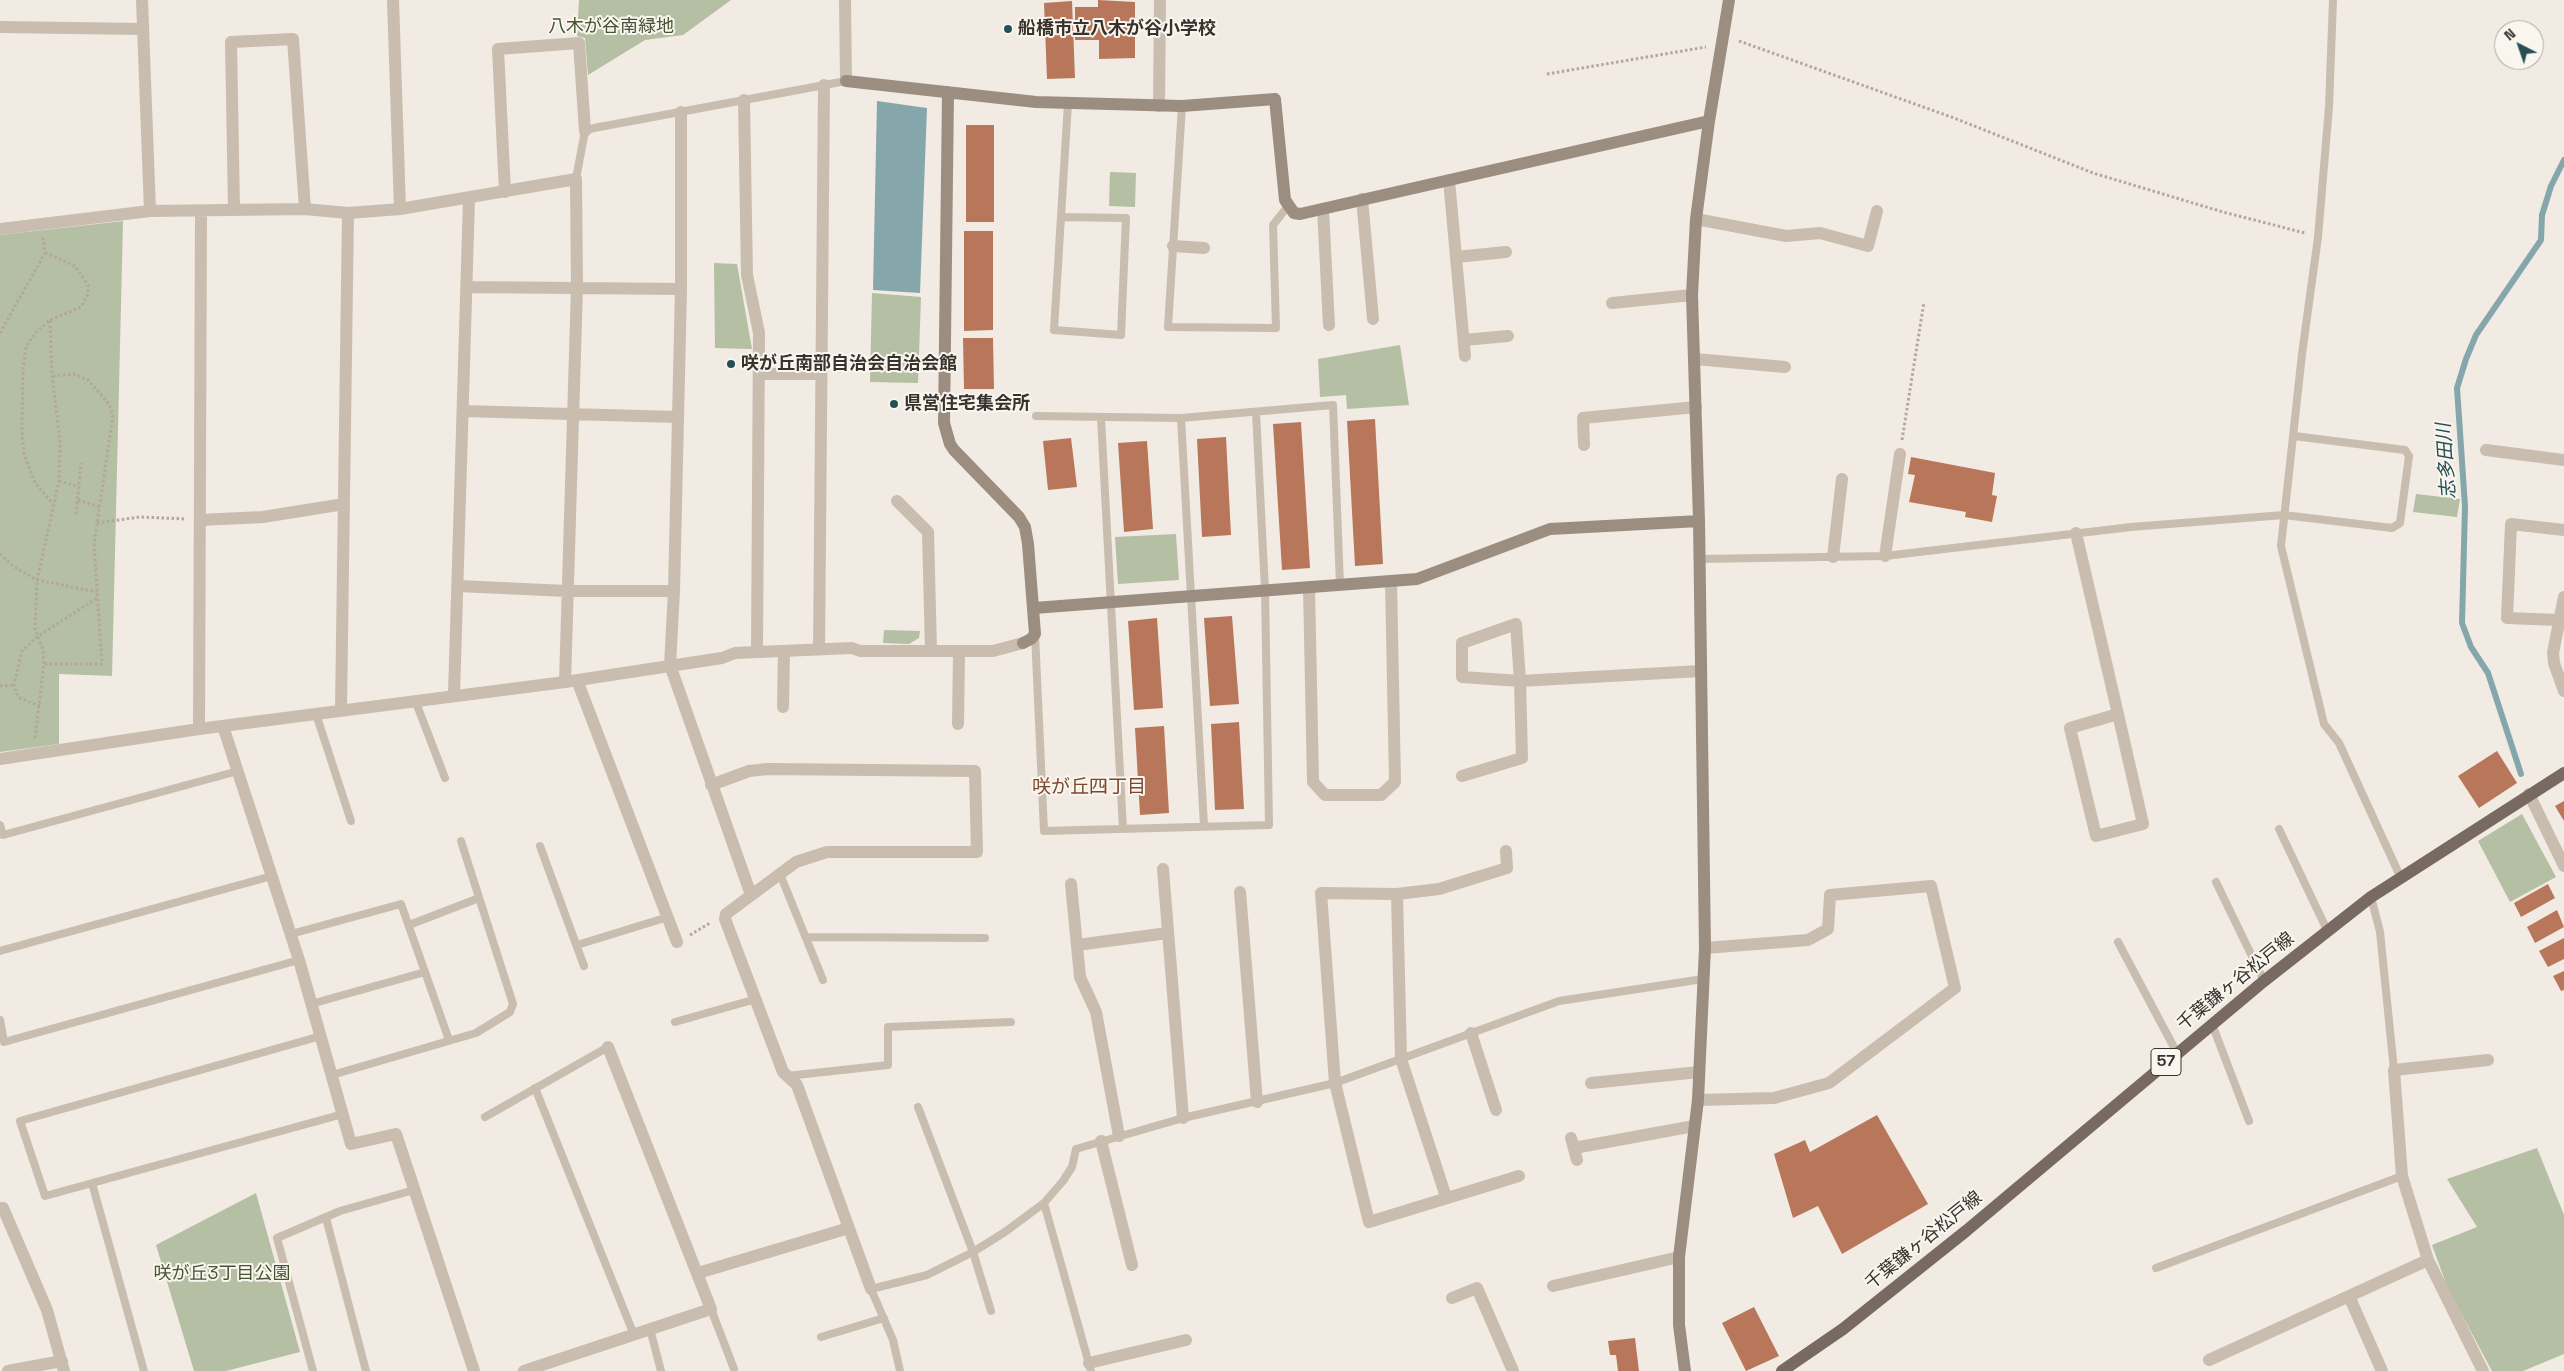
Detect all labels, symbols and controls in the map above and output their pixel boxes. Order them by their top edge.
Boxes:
park label: 八木が谷南緑地 [548,16,674,38]
place label: 船橋市立八木が谷小学校 [1018,18,1216,40]
north arrow [2494,20,2544,70]
marker: 船橋市立八木が谷小学校 [1002,23,1014,35]
text: N [2500,25,2519,44]
place label: 咲が丘南部自治会自治会館 [741,353,957,375]
marker: 咲が丘南部自治会自治会館 [725,358,737,370]
place label: 県営住宅集会所 [904,393,1030,415]
marker: 県営住宅集会所 [888,398,900,410]
water label: 志多田川 [2433,422,2461,500]
district label: 咲が丘四丁目 [1032,777,1146,799]
street label: 千葉鎌ヶ谷松戸線 [2173,928,2299,1036]
road number: 57 [2151,1048,2181,1076]
street label: 千葉鎌ヶ谷松戸線 [1861,1187,1987,1295]
park label: 咲が丘3丁目公園 [154,1263,290,1285]

